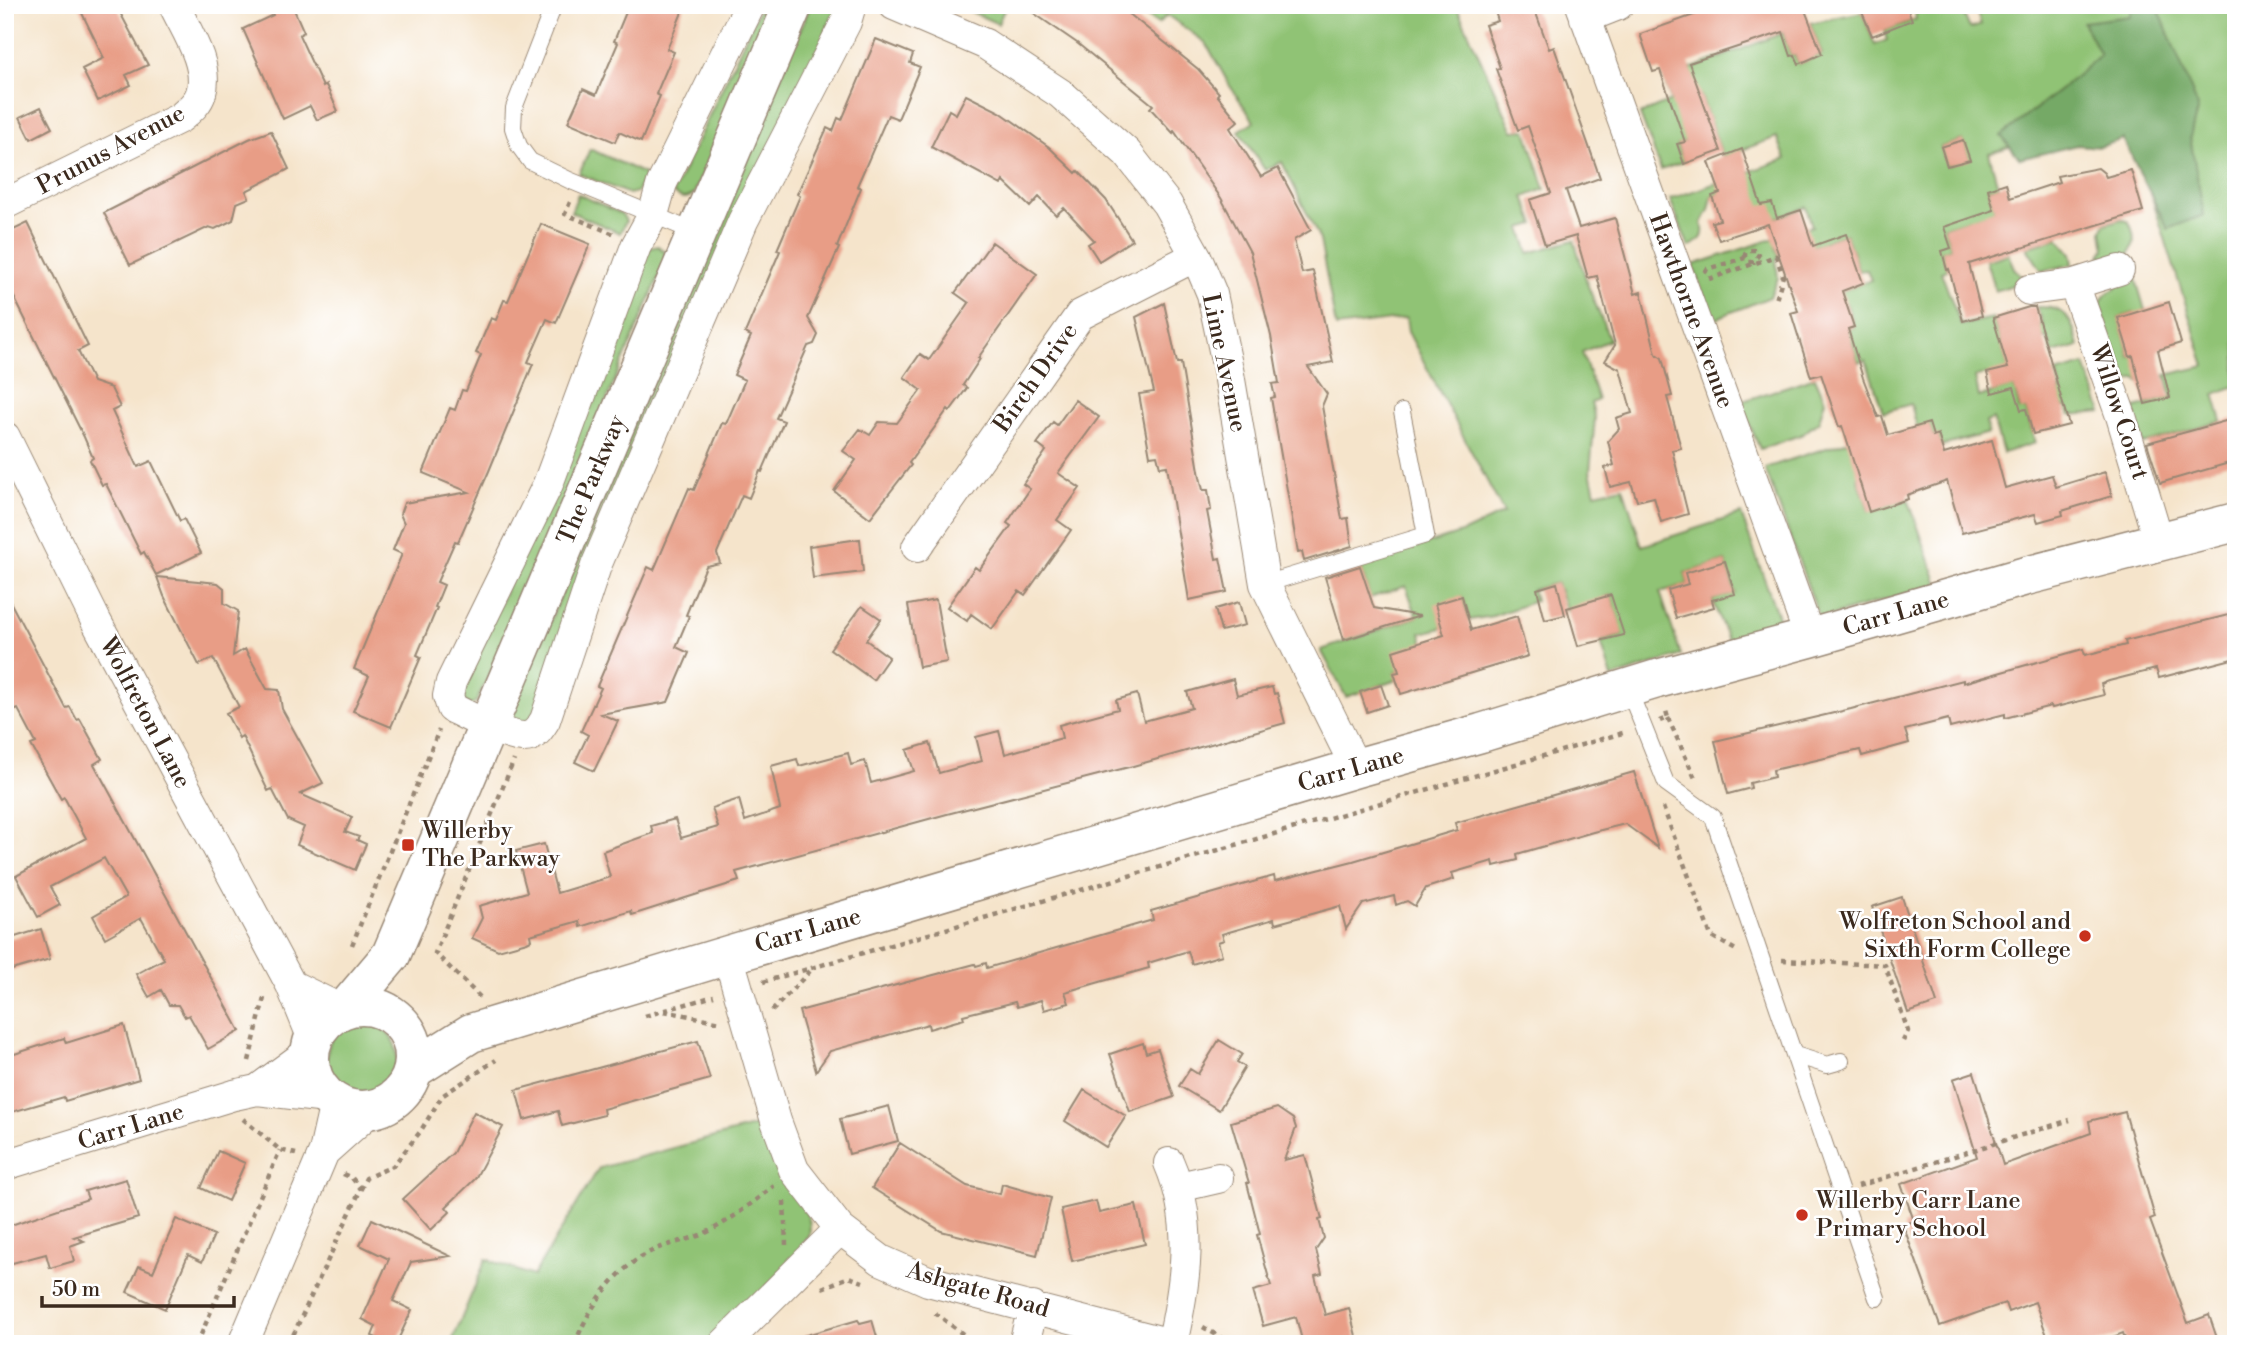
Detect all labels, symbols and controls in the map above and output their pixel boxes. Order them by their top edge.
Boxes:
street label: Prunus Avenue [32,98,190,202]
street label: Hawthorne Avenue [1642,209,1740,413]
street label: Lime Avenue [1195,291,1253,435]
street label: Birch Drive [987,317,1085,440]
street label: Willow Court [2083,339,2155,484]
street label: The Parkway [551,410,633,549]
street label: Carr Lane [1839,585,1953,643]
street label: Wolfreton Lane [92,631,197,794]
street label: Carr Lane [1294,741,1408,799]
place label: Willerby The Parkway [421,816,560,874]
marker: Willerby The Parkway [400,837,416,853]
street label: Carr Lane [751,902,865,960]
place label: Wolfreton School and Sixth Form College [1838,907,2071,965]
marker: Wolfreton School and Sixth Form College [2077,928,2093,944]
street label: Carr Lane [74,1097,188,1157]
place label: Willerby Carr Lane Primary School [1815,1186,2021,1244]
marker: Willerby Carr Lane Primary School [1794,1207,1810,1223]
street label: Ashgate Road [902,1255,1053,1325]
scale bar [42,1265,234,1309]
text: 50 m [52,1277,100,1303]

